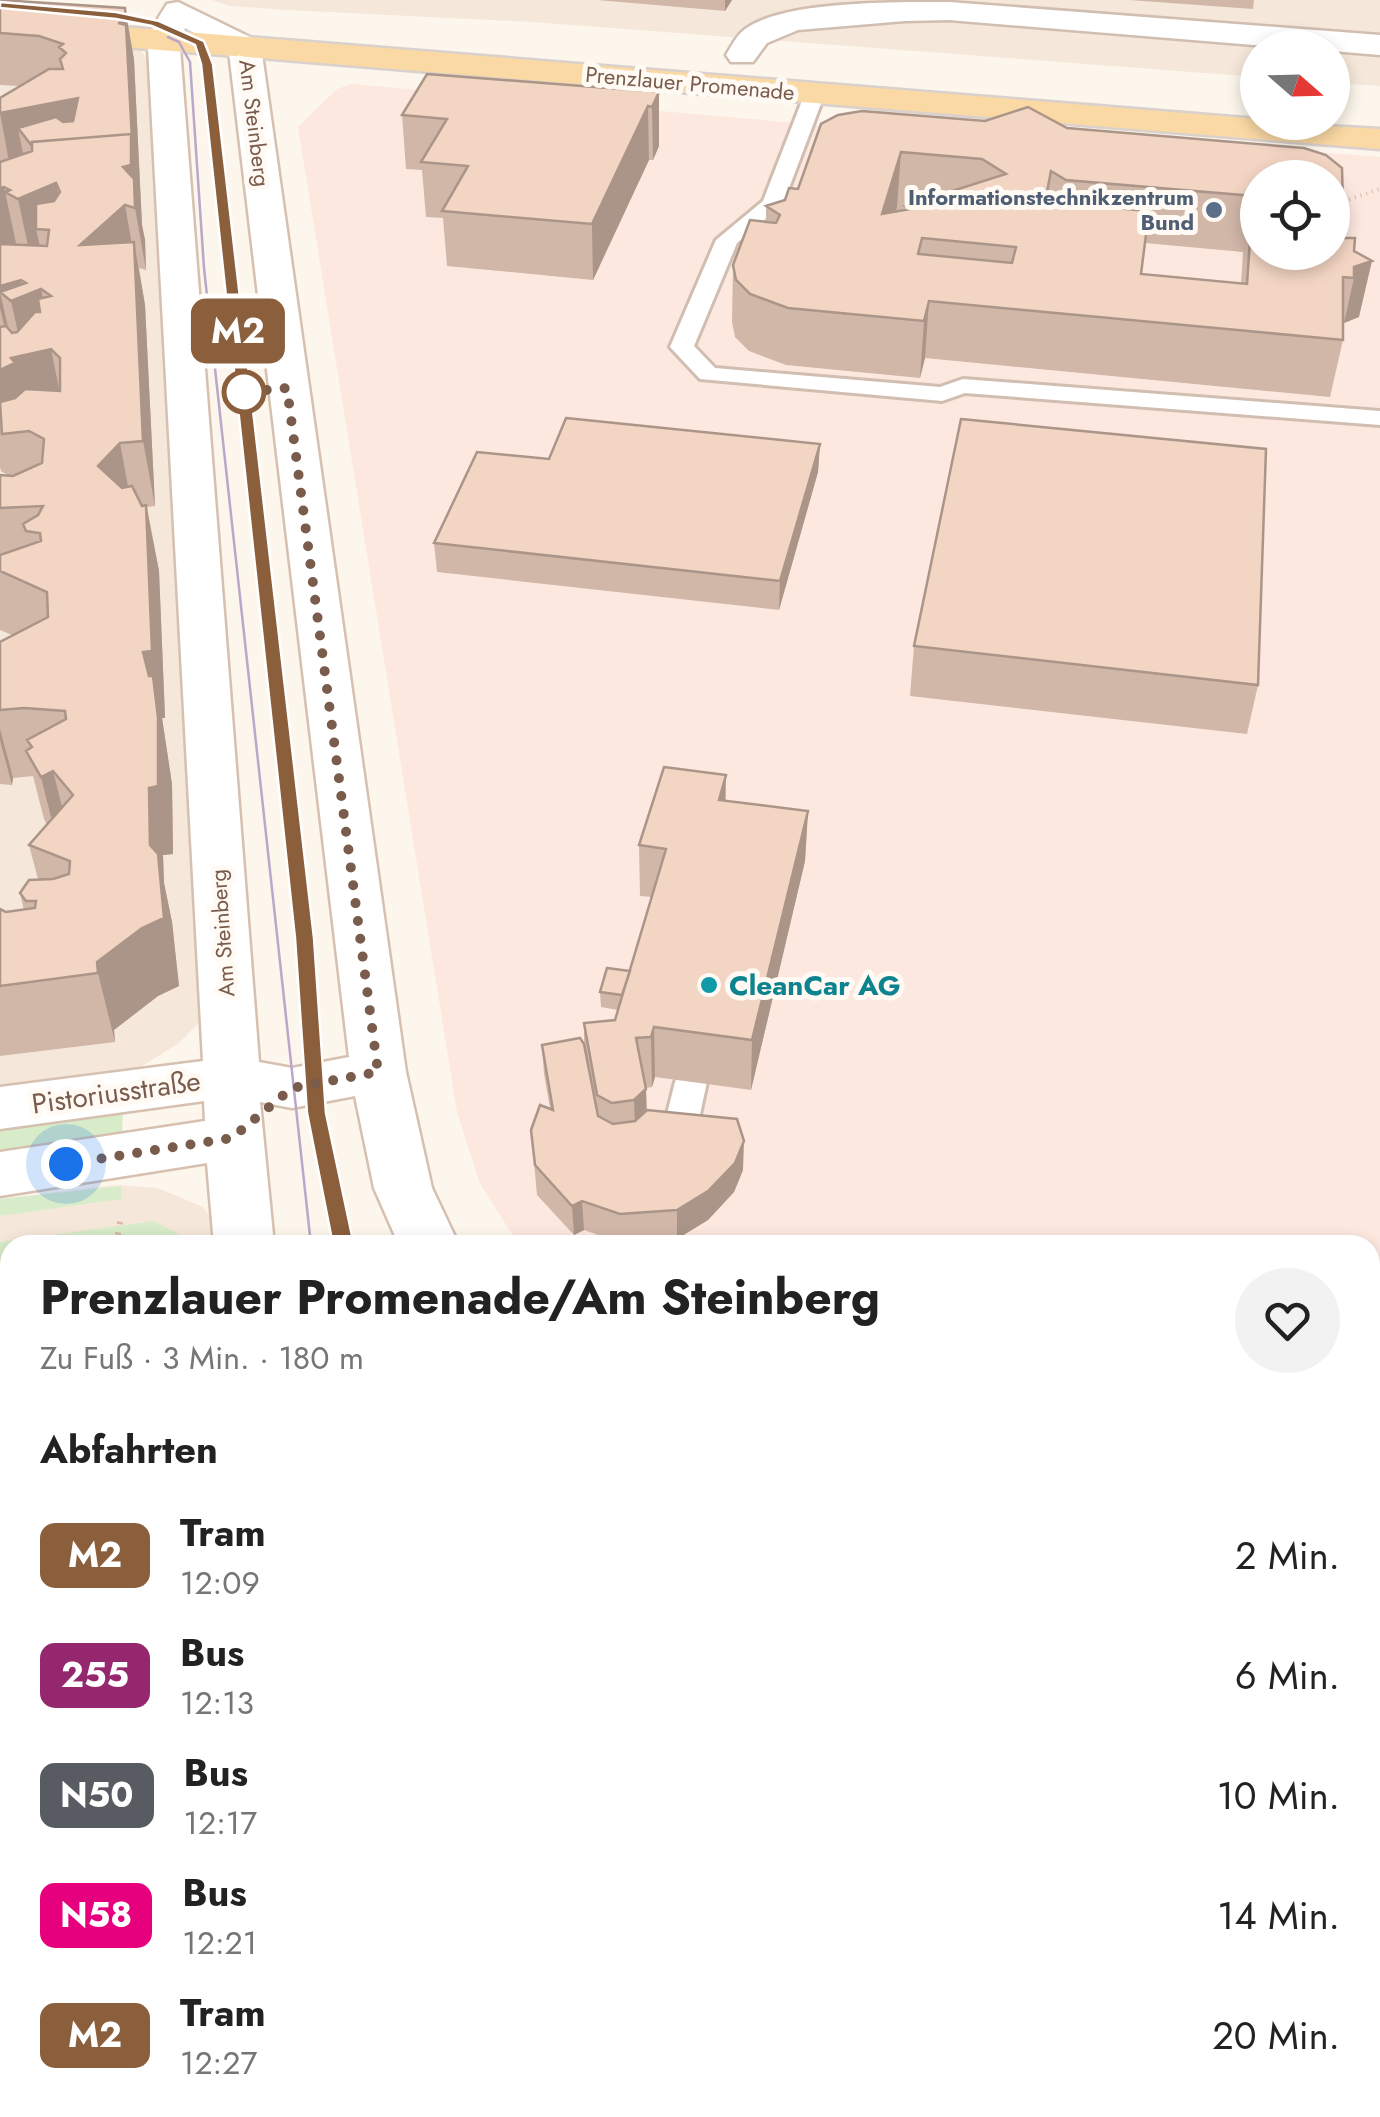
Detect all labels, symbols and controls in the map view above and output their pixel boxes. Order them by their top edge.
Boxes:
north arrow [1240,30,1350,140]
map controls [1240,30,1350,270]
street label: Am Steinberg [231,58,279,188]
street label: Prenzlauer Promenade [584,58,796,108]
button: locate [1240,160,1350,270]
place label: Informationstechnikzentrum Bund [908,181,1194,238]
marker: Informationstechnikzentrum Bund [1203,199,1225,221]
line badge: M2 [193,298,283,364]
text: M2 [211,306,265,356]
unlabelled marker [223,371,265,413]
street label: Am Steinberg [202,868,242,998]
place label: CleanCar AG [729,965,901,1006]
marker: CleanCar AG [698,974,720,996]
street label: Pistoriusstraße [29,1060,203,1125]
your location [41,1139,91,1189]
text: Prenzlauer Promenade/Am Steinberg [40,1263,880,1332]
button: heart [1235,1268,1340,1373]
text: Zu Fuß · 3 Min. · 180 m [40,1335,364,1381]
text: Abfahrten [40,1422,218,1477]
text: Tram [180,1505,266,1560]
text: 2 Min. [1235,1528,1340,1583]
text: M2 [68,1530,122,1580]
text: 12:09 [180,1560,260,1606]
text: Bus [180,1625,244,1680]
text: 6 Min. [1235,1648,1340,1703]
text: 255 [61,1650,129,1700]
text: 12:13 [180,1680,254,1726]
text: Bus [184,1745,248,1800]
text: 10 Min. [1217,1768,1340,1823]
text: N50 [60,1770,134,1820]
text: 12:17 [184,1800,257,1846]
text: Bus [182,1865,247,1920]
text: 14 Min. [1217,1888,1340,1943]
text: N58 [60,1890,132,1940]
text: 12:21 [182,1920,257,1966]
text: Tram [180,1985,266,2040]
text: 20 Min. [1212,2008,1340,2063]
text: M2 [68,2010,122,2060]
text: 12:27 [180,2040,257,2086]

